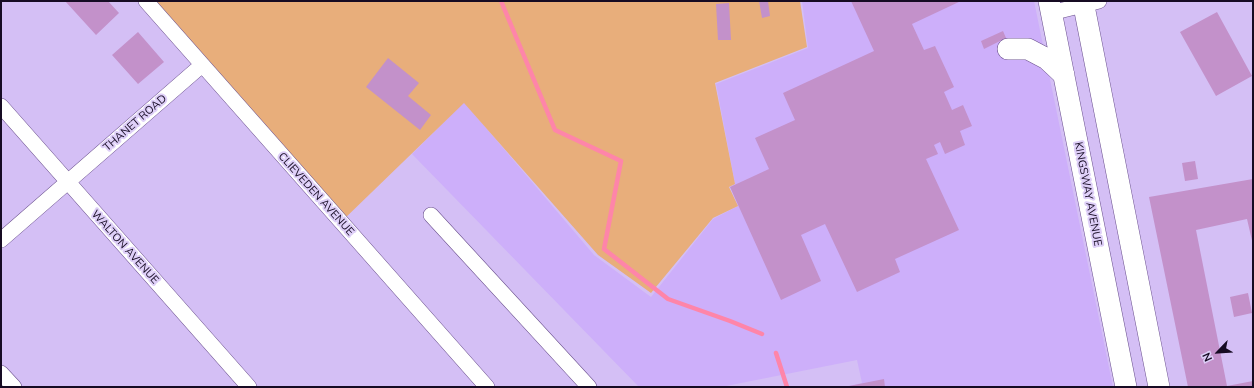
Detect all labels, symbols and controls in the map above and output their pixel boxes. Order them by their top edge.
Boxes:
street label: THANET ROAD [101,92,169,154]
street label: KINGSWAY AVENUE [1071,141,1105,247]
street label: CLIEVEDEN AVENUE [275,150,357,238]
street label: WALTON AVENUE [89,208,161,286]
north arrow [1198,332,1238,372]
text: N [1199,350,1215,364]

